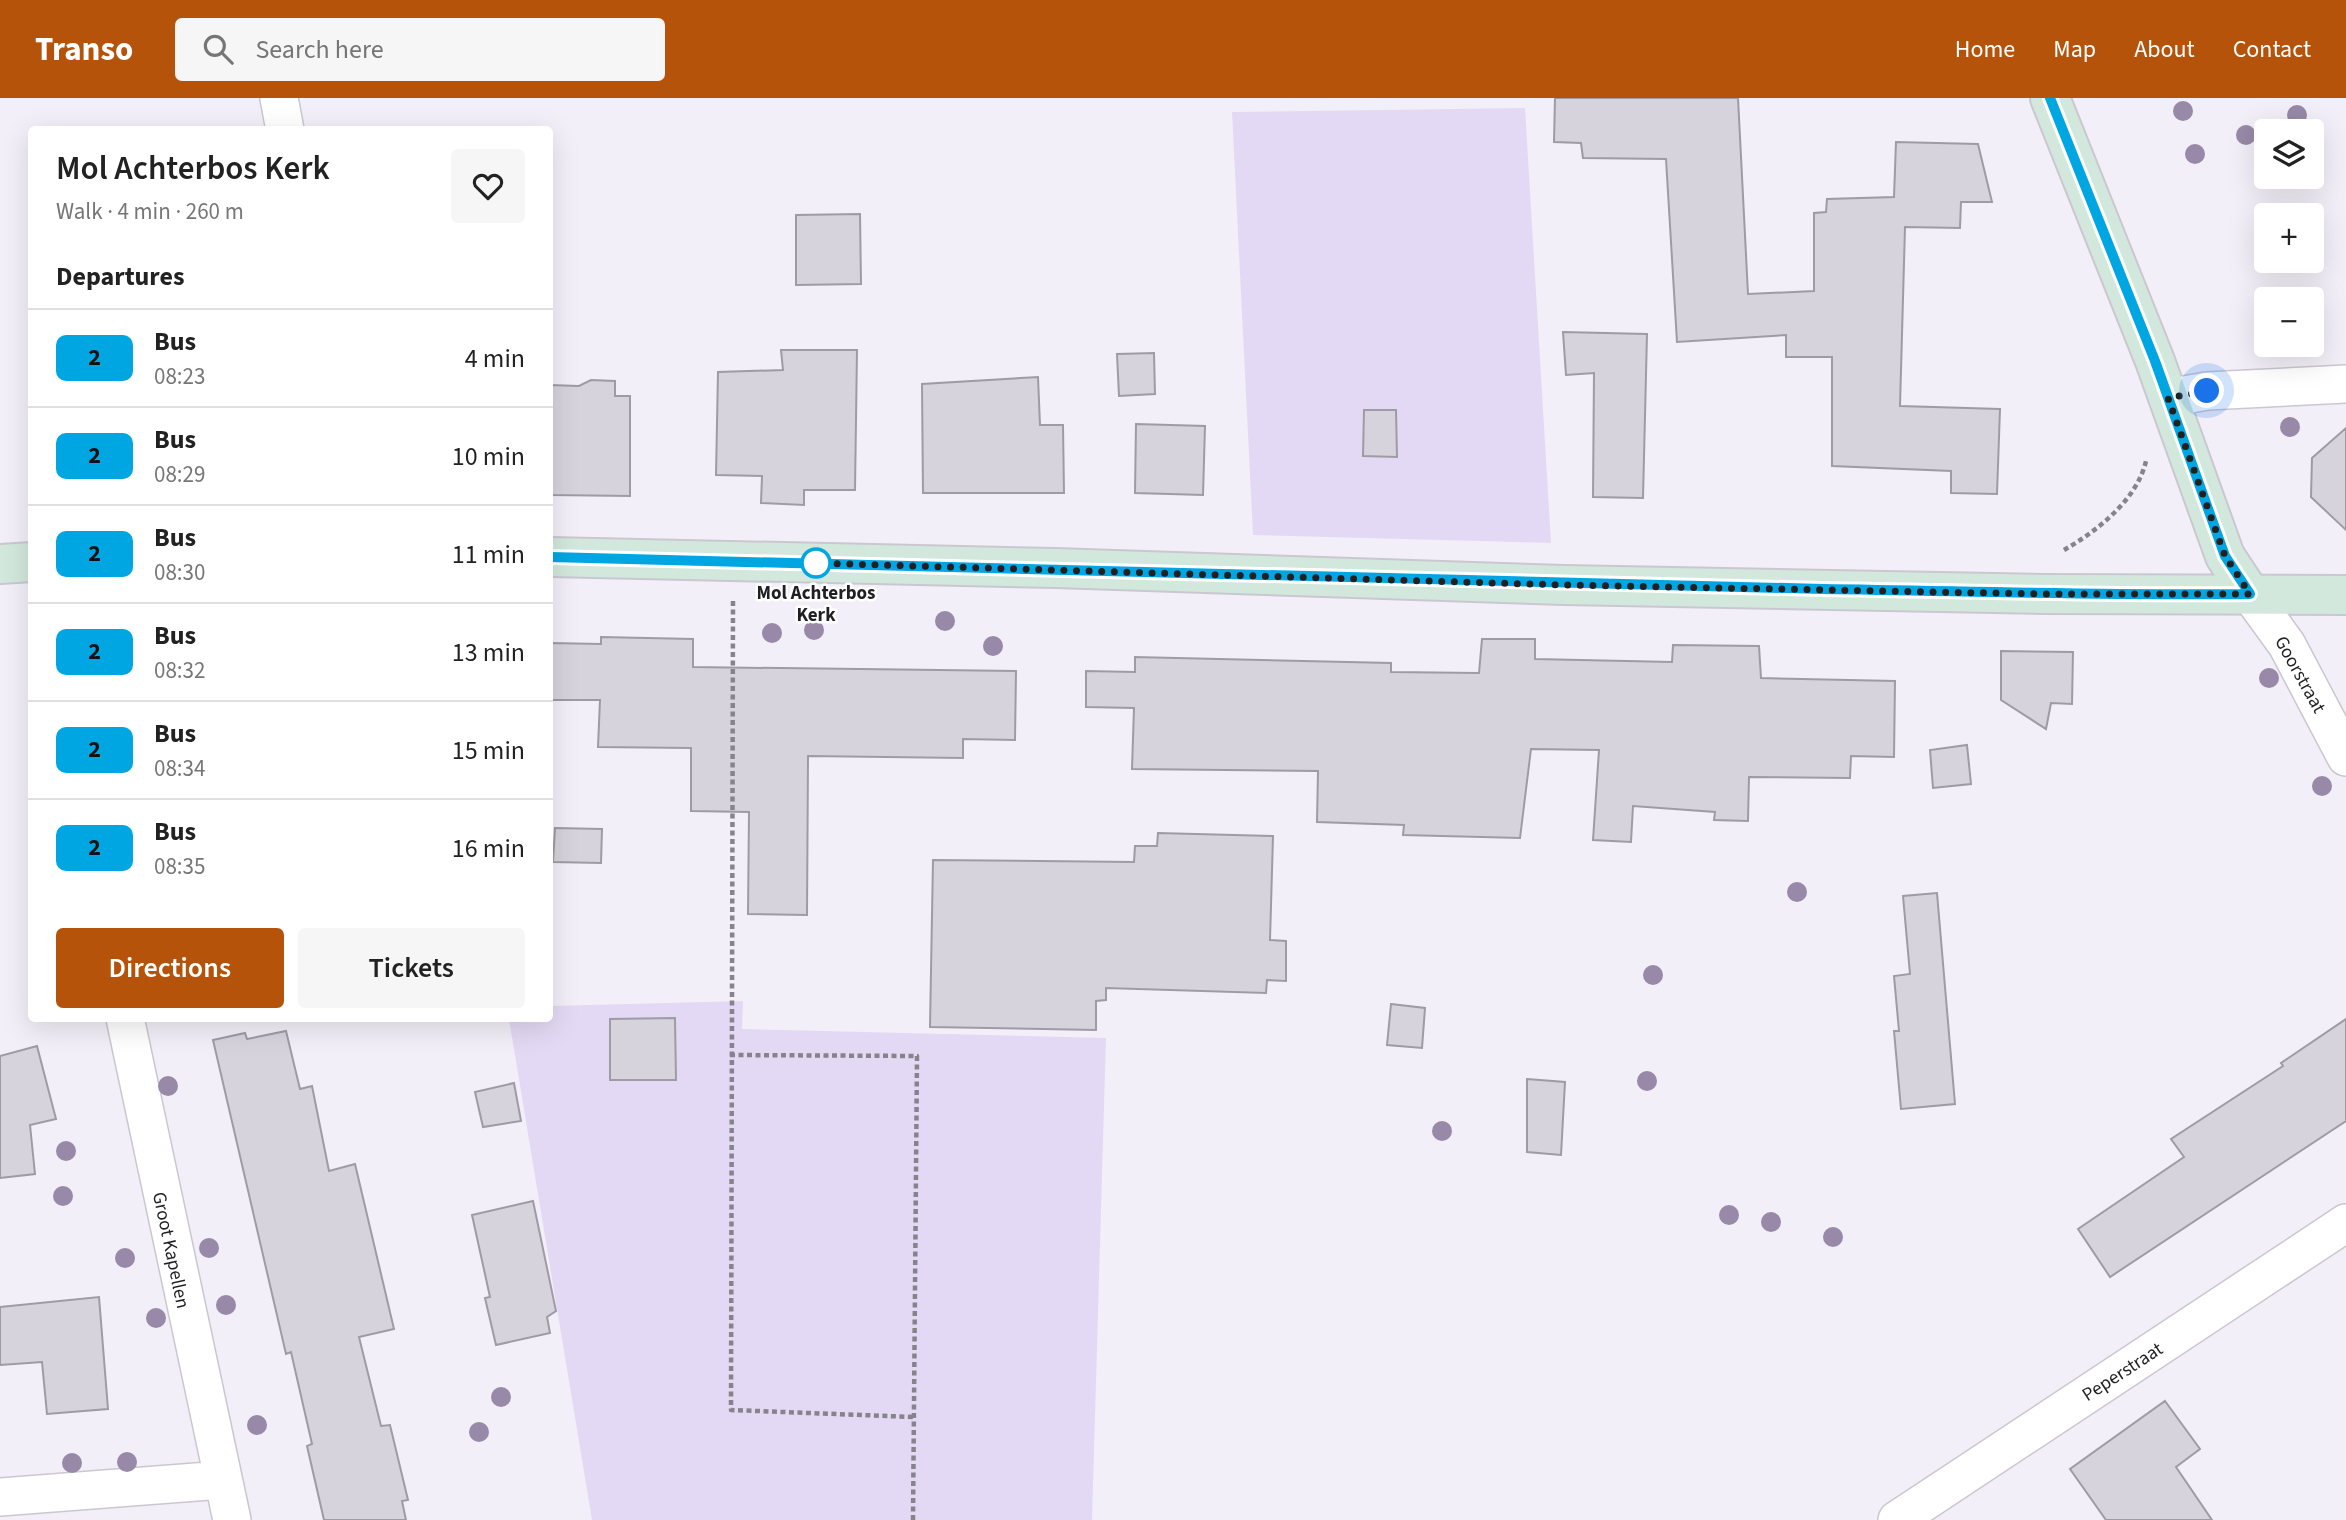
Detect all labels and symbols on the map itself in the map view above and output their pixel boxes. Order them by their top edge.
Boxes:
your location [2189,373,2224,408]
marker: Mol Achterbos Kerk [801,548,831,578]
place label: Mol Achterbos Kerk [757,580,875,629]
street label: Goorstraat [2267,631,2332,719]
street label: Groot Kapellen [145,1189,196,1311]
street label: Peperstraat [2077,1336,2169,1409]

